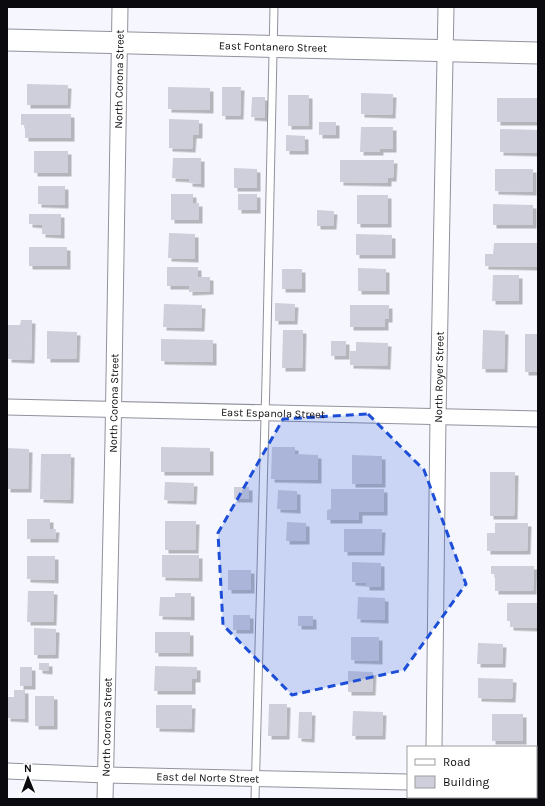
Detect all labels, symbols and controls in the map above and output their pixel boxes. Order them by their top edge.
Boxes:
street label: North Corona Street [112,29,127,129]
street label: East Fontanero Street [219,39,327,55]
street label: North Royer Street [432,331,447,423]
street label: North Corona Street [107,353,121,453]
street label: East Espanola Street [221,406,325,421]
street label: North Corona Street [99,677,115,777]
legend [407,746,537,798]
text: Road [443,755,471,769]
north arrow [8,758,48,798]
text: N [24,762,32,775]
street label: East del Norte Street [156,770,259,786]
text: Building [443,775,490,789]

